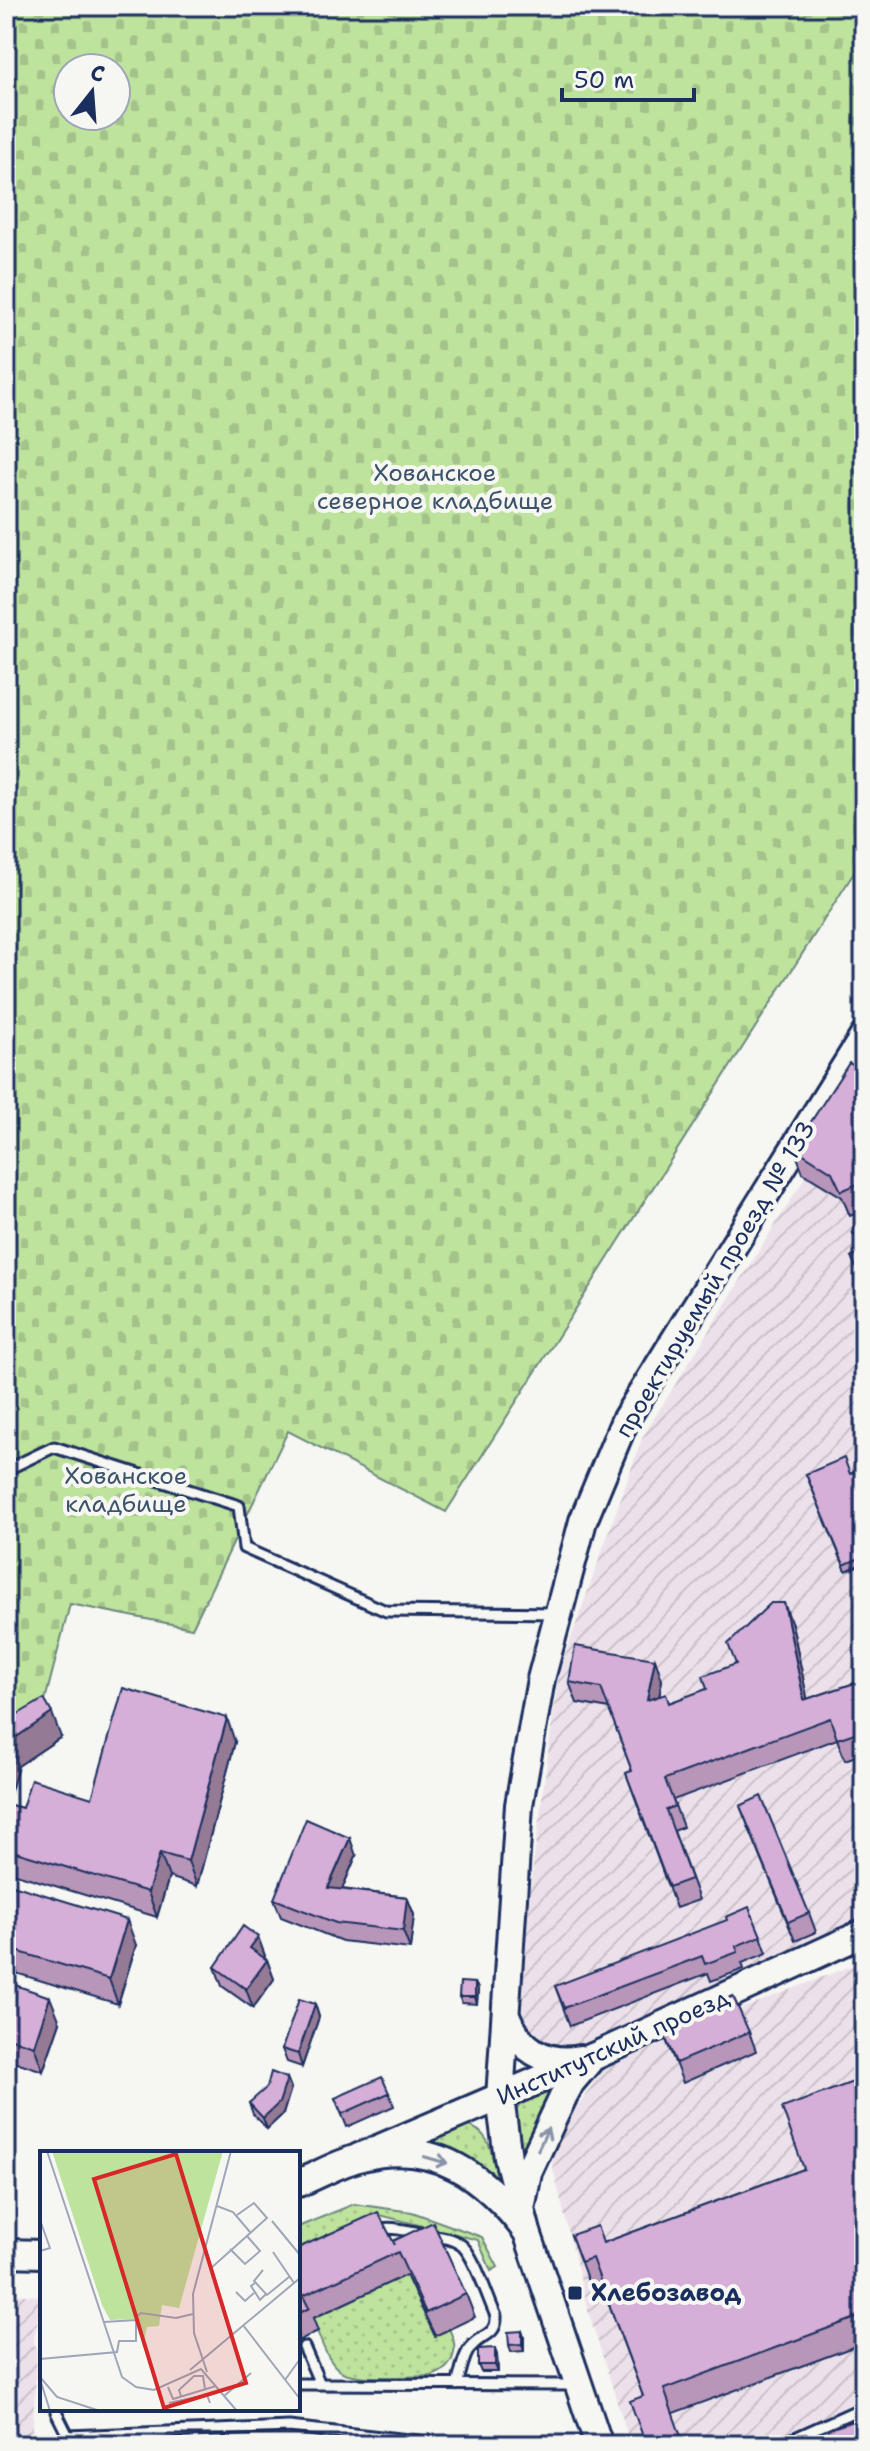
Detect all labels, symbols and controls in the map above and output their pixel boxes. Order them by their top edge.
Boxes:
north arrow [52,52,132,132]
scale bar [562,52,694,102]
text: С [87,58,108,89]
text: 50 m [574,64,634,96]
park label: Хованское северное кладбище [317,457,553,517]
street label: проектируемый проезд № 133 [607,1115,823,1443]
park label: Хованское кладбище [65,1460,187,1520]
street label: Институтский проезд [492,1981,734,2113]
one-way arrow [536,2127,551,2151]
inset map [40,2151,300,2411]
one-way arrow [423,2154,448,2168]
place label: Хлебозавод [591,2277,741,2309]
marker: Хлебозавод [566,2284,584,2302]

